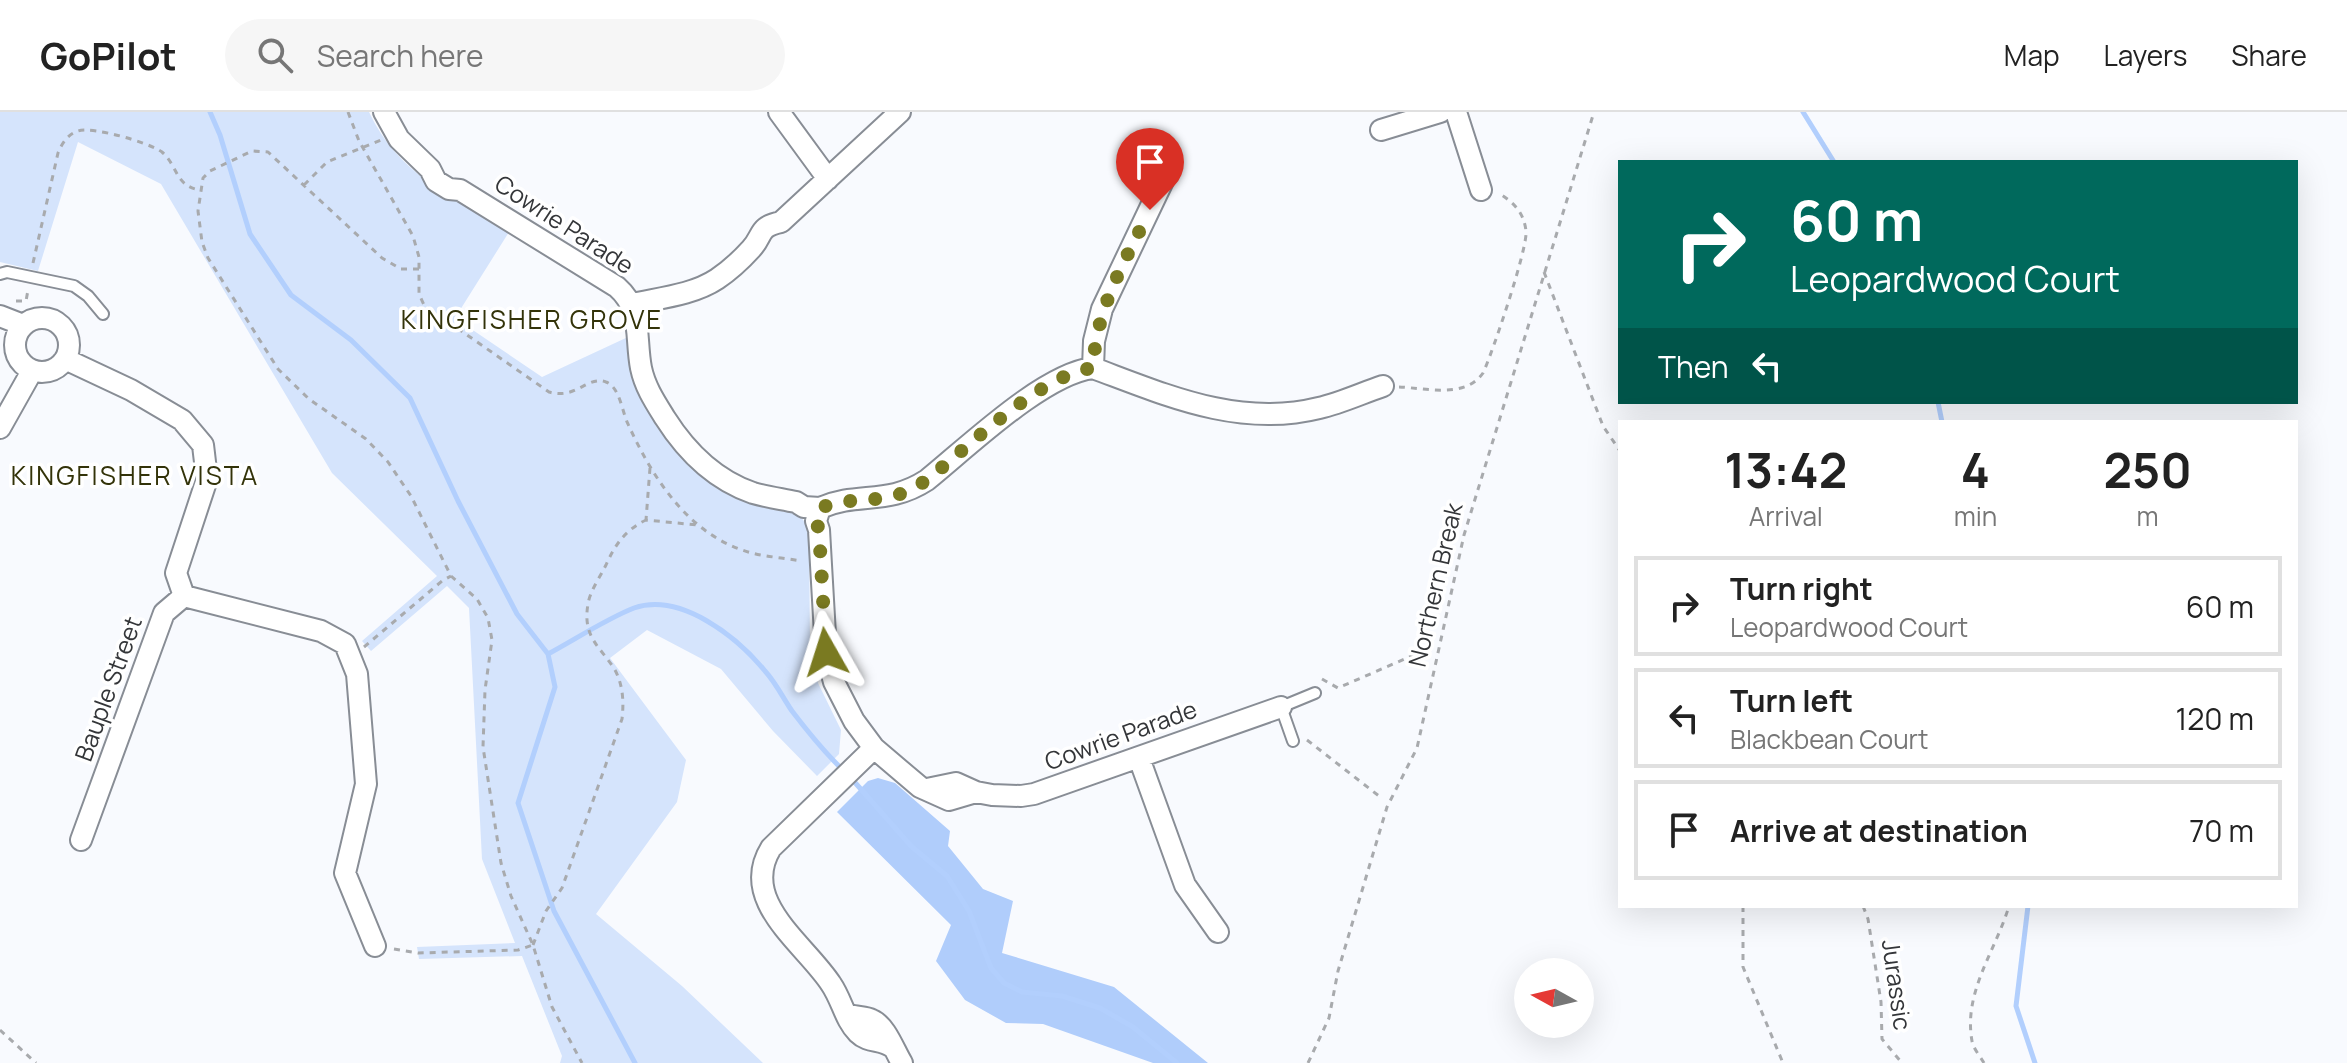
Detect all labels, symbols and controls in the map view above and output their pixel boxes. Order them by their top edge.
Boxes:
search box [225,19,785,91]
text: GoPilot [40,29,177,81]
icon: search [253,33,297,77]
text: Search here [317,35,484,76]
text: Map [2004,36,2060,74]
text: Layers [2104,36,2187,74]
text: Share [2231,36,2307,74]
pin [1116,128,1184,210]
icon: arrive [1128,140,1172,184]
street label: Cowrie Parade [489,166,641,281]
text: 60 m [1790,181,1923,258]
icon: right [1658,192,1762,296]
text: Leopardwood Court [1790,254,2120,303]
district label: KINGFISHER GROVE [401,301,663,337]
icon: left [1745,344,1789,388]
text: Then [1658,346,1729,387]
text: 13:42 [1724,437,1847,502]
text: 4 [1961,437,1990,502]
text: 250 [2103,437,2192,502]
district label: KINGFISHER VISTA [11,457,259,493]
text: Arrival [1749,498,1823,534]
text: min [1954,498,1997,534]
text: m [2137,498,2159,534]
street label: Northern Break [1400,499,1470,670]
text: Turn right [1730,568,1873,609]
icon: right [1662,584,1706,628]
text: 60 m [2186,586,2254,627]
text: Leopardwood Court [1730,609,1968,645]
position arrow [784,610,868,694]
street label: Bauple Street [66,612,149,765]
text: Turn left [1730,680,1853,721]
street label: Cowrie Parade [1040,692,1201,777]
icon: left [1662,696,1706,740]
text: 120 m [2175,698,2254,739]
text: Blackbean Court [1730,721,1928,757]
icon: arrive [1662,808,1706,852]
text: Arrive at destination [1730,810,2028,851]
text: 70 m [2189,810,2254,851]
street label: Jurassic [1875,937,1920,1032]
north arrow [1514,958,1594,1038]
map controls [1514,958,1594,1038]

